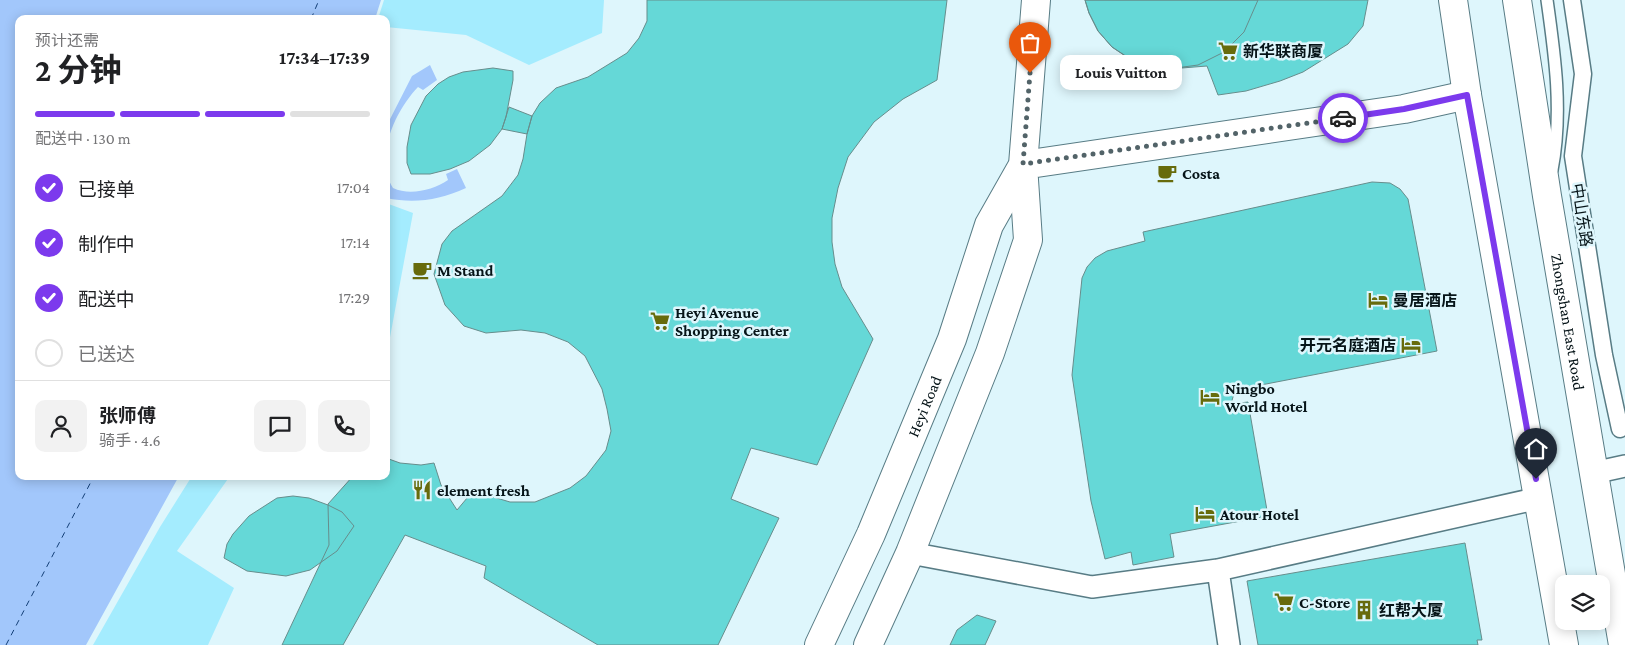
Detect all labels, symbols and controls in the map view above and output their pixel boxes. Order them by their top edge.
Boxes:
pin [1009,22,1051,73]
icon: bag [1016,29,1044,57]
text: 预计还需 [35,32,99,49]
supermarket icon: 新华联商厦 [1217,40,1239,62]
place label: 新华联商厦 [1243,42,1323,60]
text: 17:34–17:39 [279,47,370,68]
text: 2 分钟 [35,52,121,88]
callout: Louis Vuitton [1060,56,1182,90]
text: Louis Vuitton [1075,64,1167,81]
courier [1318,93,1368,143]
icon: car [1329,104,1357,132]
text: 配送中 · 130 m [35,130,131,147]
cafe icon: Costa [1156,162,1178,184]
place label: Costa [1182,165,1220,182]
icon: check [35,174,63,202]
text: 已接单 [78,179,135,200]
text: 17:04 [337,179,370,196]
street label: 中山东路 [1569,182,1595,248]
icon: check [35,229,63,257]
text: 制作中 [78,234,135,255]
text: 17:14 [340,234,370,251]
street label: Zhongshan East Road [1548,252,1588,392]
cafe icon: M Stand [411,259,433,281]
place label: M Stand [437,262,494,279]
icon: check [35,284,63,312]
text: 配送中 [78,289,135,310]
text: 17:29 [338,289,370,306]
hotel icon: 曼居酒店 [1367,289,1389,311]
place label: 曼居酒店 [1393,292,1457,309]
place label: Heyi Avenue Shopping Center [675,304,789,339]
supermarket icon: Heyi Avenue Shopping Center [649,310,671,332]
hotel icon: 开元名庭酒店 [1400,334,1422,356]
place label: 开元名庭酒店 [1300,337,1396,354]
text: 已送达 [78,344,135,365]
street label: Heyi Road [904,373,945,439]
place label: Ningbo World Hotel [1224,380,1308,415]
hotel icon: Ningbo World Hotel [1199,386,1221,408]
button: person [35,400,87,452]
button: chat [254,400,306,452]
button: phone [318,400,370,452]
text: 张师傅 [99,405,156,426]
pin [1515,428,1557,479]
text: 骑手 · 4.6 [99,432,161,449]
icon: home [1522,435,1550,463]
restaurant icon: element fresh [411,479,433,501]
place label: element fresh [437,482,530,499]
hotel icon: Atour Hotel [1194,503,1216,525]
place label: Atour Hotel [1219,506,1299,523]
map controls [1555,575,1610,630]
button: layers [1555,575,1610,630]
supermarket icon: C-Store [1273,591,1295,613]
place label: C-Store [1299,594,1351,611]
building icon: 红帮大厦 [1353,599,1375,621]
place label: 红帮大厦 [1379,602,1443,619]

